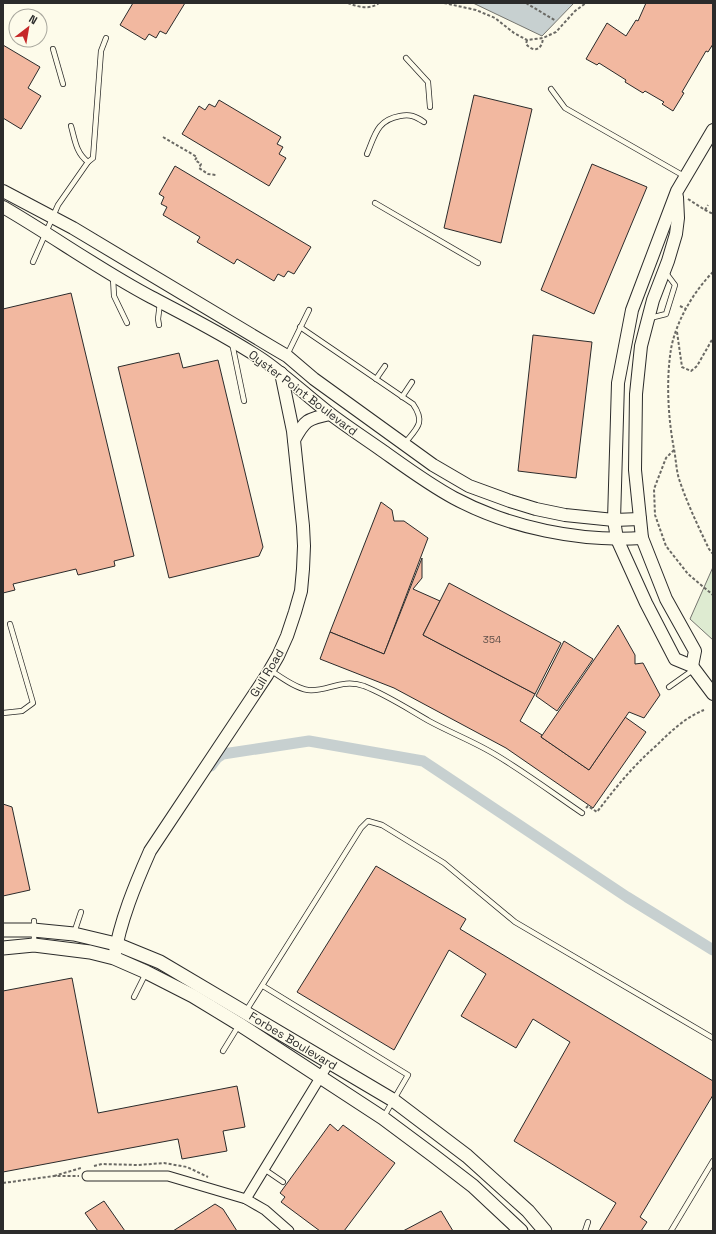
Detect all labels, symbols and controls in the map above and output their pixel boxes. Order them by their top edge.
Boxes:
north arrow [8,8,48,48]
text: N [26,12,40,27]
street label: Oyster Point Boulevard [245,347,361,439]
house number: 354 [483,633,501,646]
street label: Gull Road [246,646,288,700]
street label: Forbes Boulevard [246,1008,340,1074]

